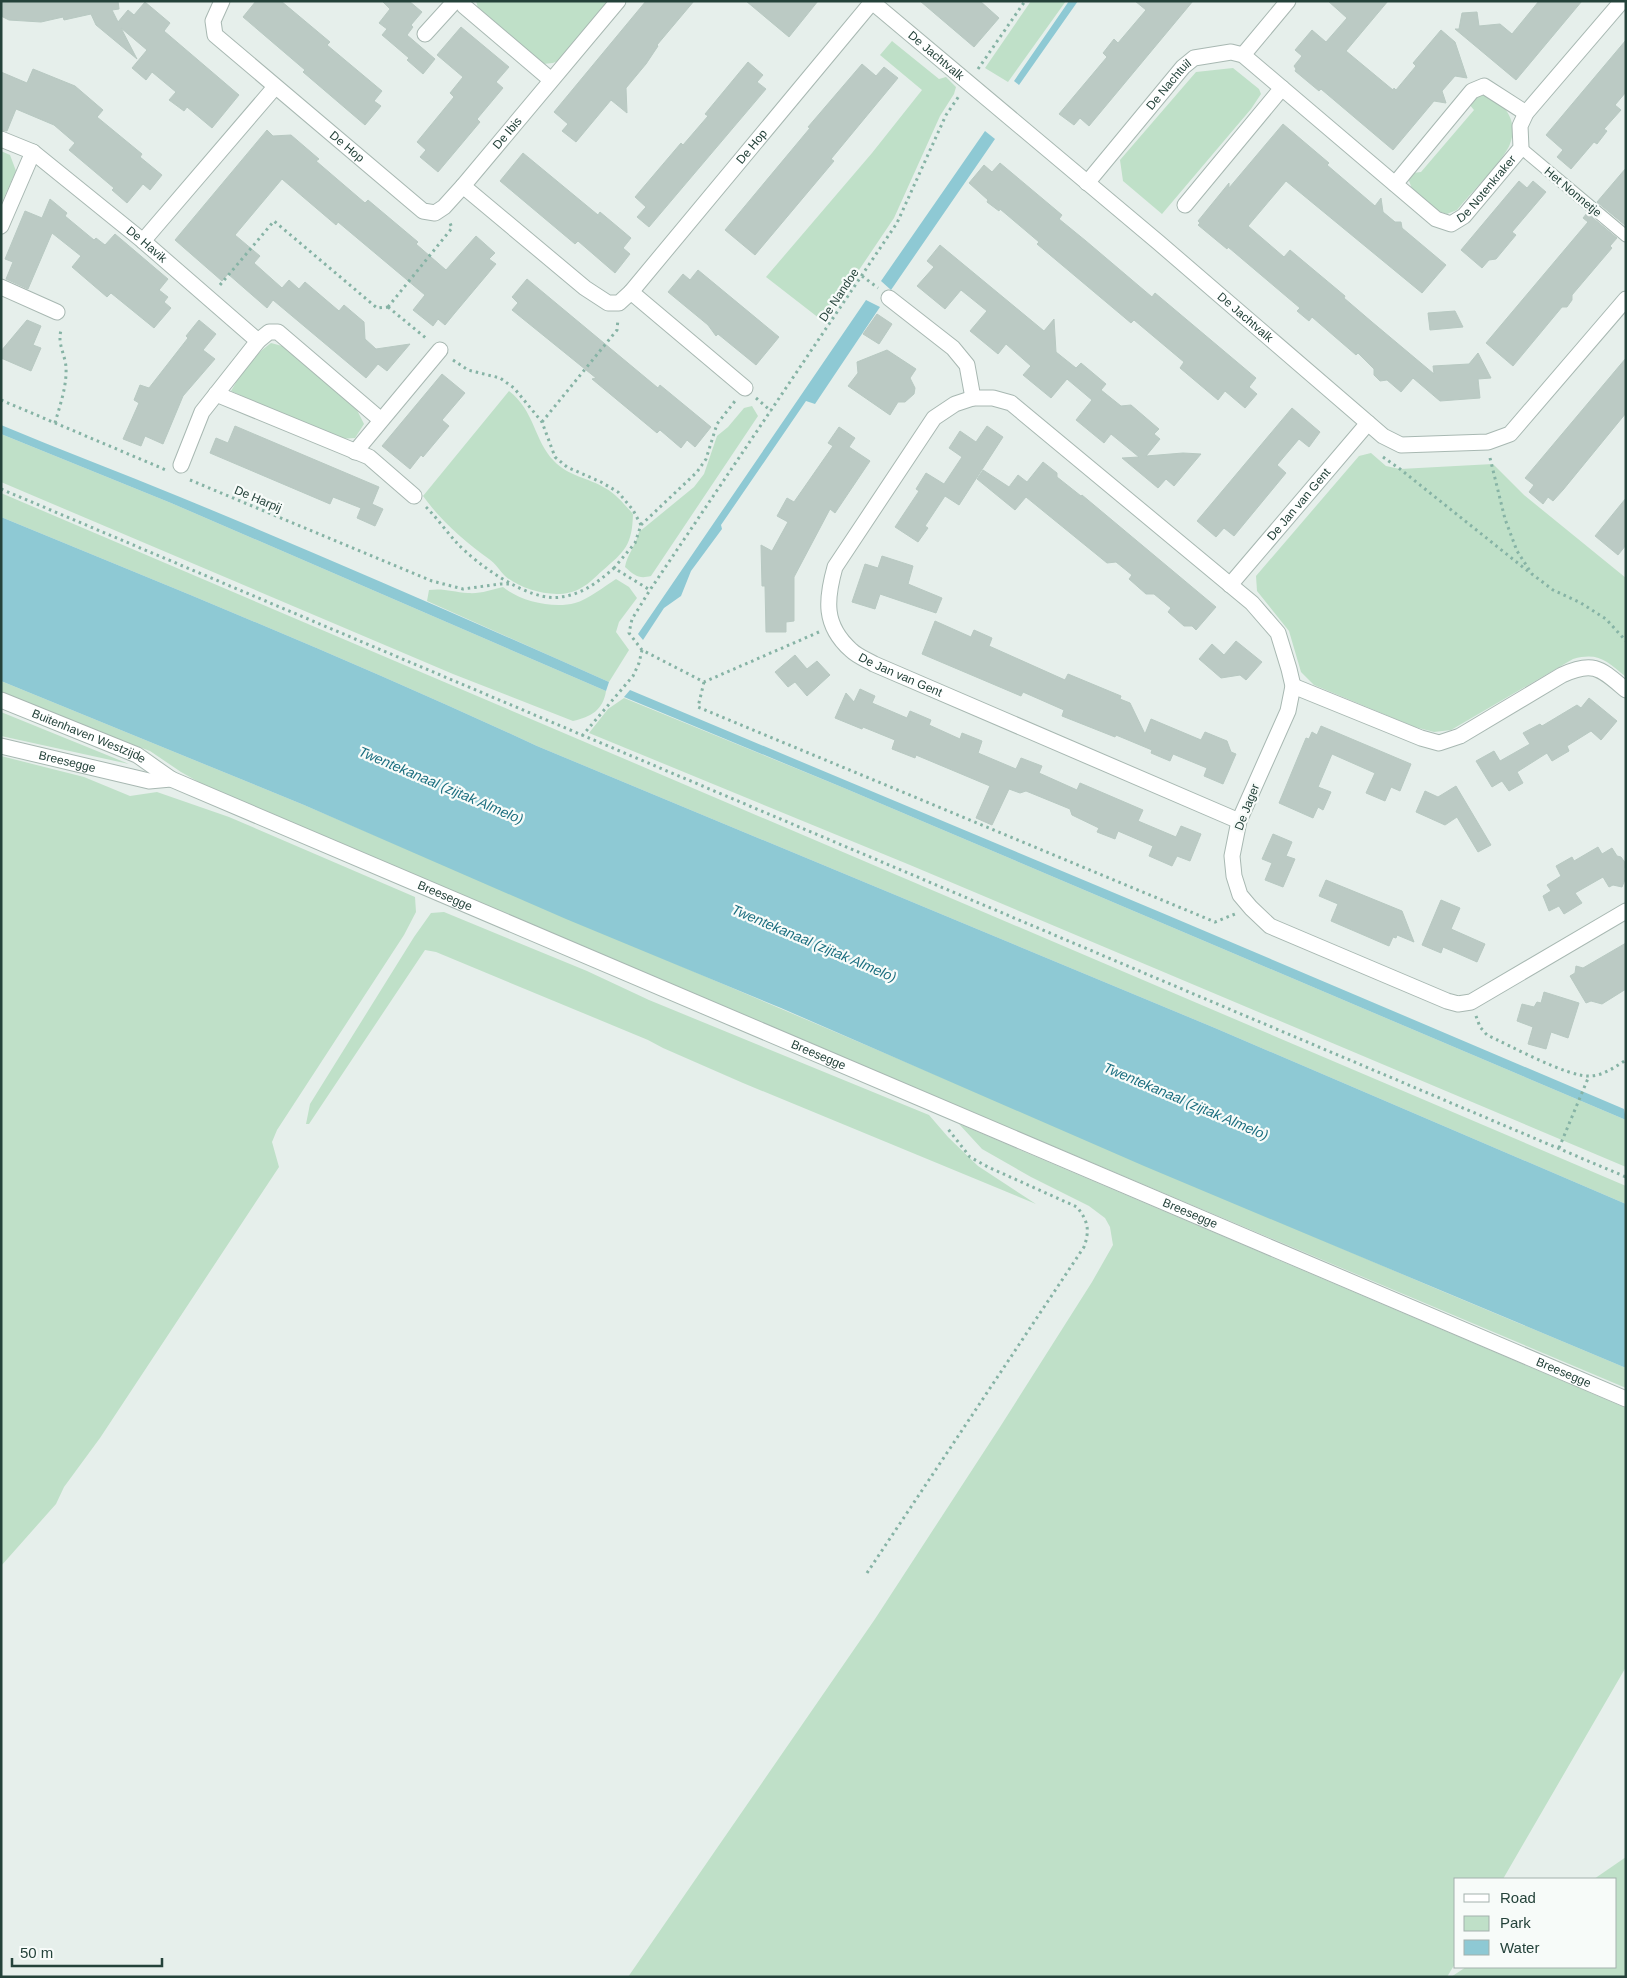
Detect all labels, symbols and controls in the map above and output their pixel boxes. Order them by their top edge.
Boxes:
street label: De Jachtvalk [905,28,968,84]
street label: De Nachtuil [1143,56,1194,113]
street label: De Ibis [490,114,525,152]
street label: De Hop [733,126,770,167]
street label: De Hop [327,128,367,165]
street label: De Notenkraker [1454,152,1519,226]
street label: Het Nonnetje [1542,164,1605,220]
street label: De Havik [124,223,170,266]
street label: De Nandoe [816,266,862,324]
street label: De Jachtvalk [1215,289,1277,346]
street label: De Jan van Gent [1264,465,1334,543]
street label: De Harpij [232,483,284,515]
street label: De Jan van Gent [856,650,945,700]
street label: Buitenhaven Westzijde [30,706,149,766]
water label: Twentekanaal (zijtak Almelo) [356,743,526,827]
street label: Breesegge [37,748,97,775]
street label: De Jager [1232,782,1262,832]
street label: Breesegge [416,878,475,914]
water label: Twentekanaal (zijtak Almelo) [729,901,899,985]
street label: Breesegge [789,1037,848,1073]
water label: Twentekanaal (zijtak Almelo) [1101,1059,1271,1143]
street label: Breesegge [1161,1195,1220,1231]
street label: Breesegge [1534,1355,1593,1390]
legend [1454,1878,1617,1968]
text: Road [1500,1889,1536,1906]
text: Park [1500,1914,1531,1931]
scale bar [12,1936,162,1968]
text: Water [1500,1939,1539,1956]
text: 50 m [20,1944,53,1961]

